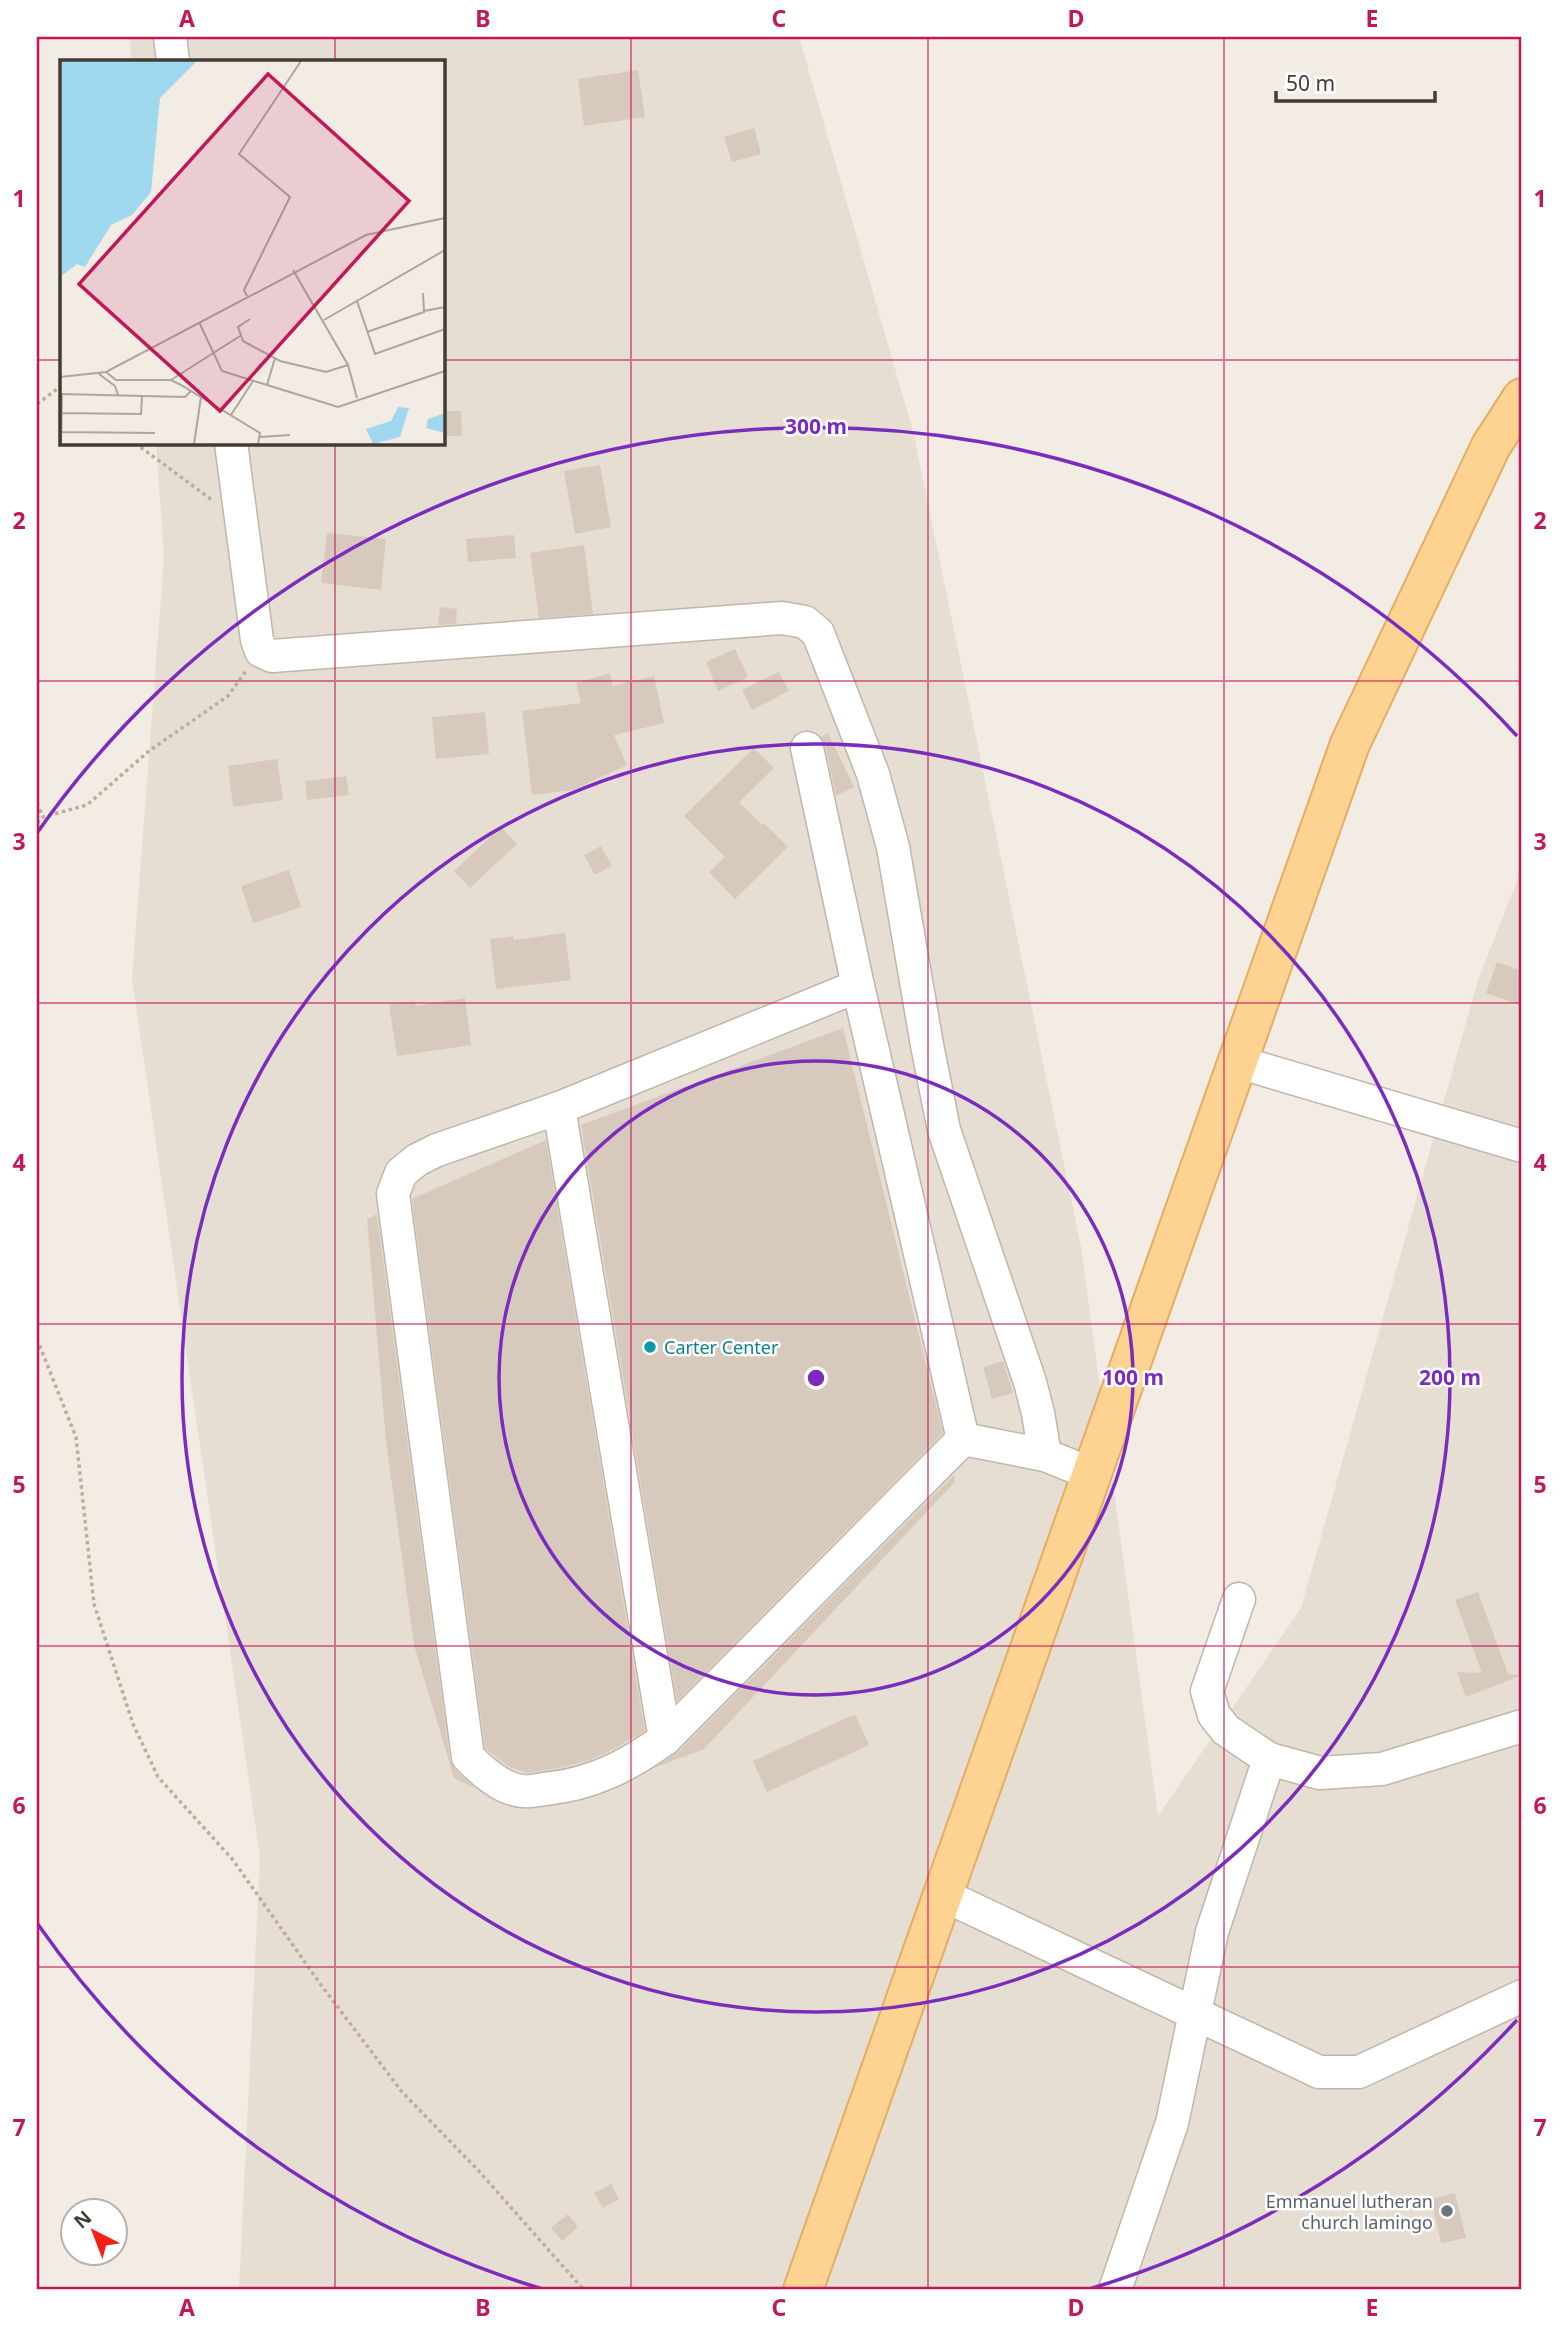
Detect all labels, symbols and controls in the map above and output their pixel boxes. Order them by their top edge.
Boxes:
text: A [179,2,195,34]
text: B [475,2,491,34]
text: C [772,2,787,34]
text: D [1068,2,1084,34]
text: E [1366,2,1378,34]
inset map [60,60,444,444]
scale bar [1276,60,1435,104]
text: 50 m [1286,69,1335,97]
text: 1 [12,182,26,214]
text: 1 [1533,182,1547,214]
text: 300 m [785,412,847,440]
text: 2 [12,504,26,536]
text: 2 [1533,504,1547,536]
text: 3 [12,825,26,857]
text: 3 [1533,825,1547,857]
text: 4 [12,1146,26,1178]
text: 4 [1533,1146,1547,1178]
place label: Carter Center [664,1335,779,1359]
marker: Carter Center [642,1339,658,1355]
text: 100 m [1102,1363,1164,1391]
text: 200 m [1419,1363,1481,1391]
centre of rings [804,1366,828,1390]
text: 5 [12,1468,26,1500]
text: 5 [1533,1468,1547,1500]
text: 6 [12,1789,26,1821]
text: 6 [1533,1789,1547,1821]
text: 7 [12,2111,26,2143]
text: 7 [1533,2111,1547,2143]
place label: Emmanuel lutheran church lamingo [1266,2189,1433,2234]
north arrow [60,2198,130,2268]
marker: Emmanuel lutheran church lamingo [1439,2203,1455,2219]
text: N [68,2205,97,2234]
text: A [179,2291,195,2323]
text: B [475,2291,491,2323]
text: C [772,2291,787,2323]
text: D [1068,2291,1084,2323]
text: E [1366,2291,1378,2323]

